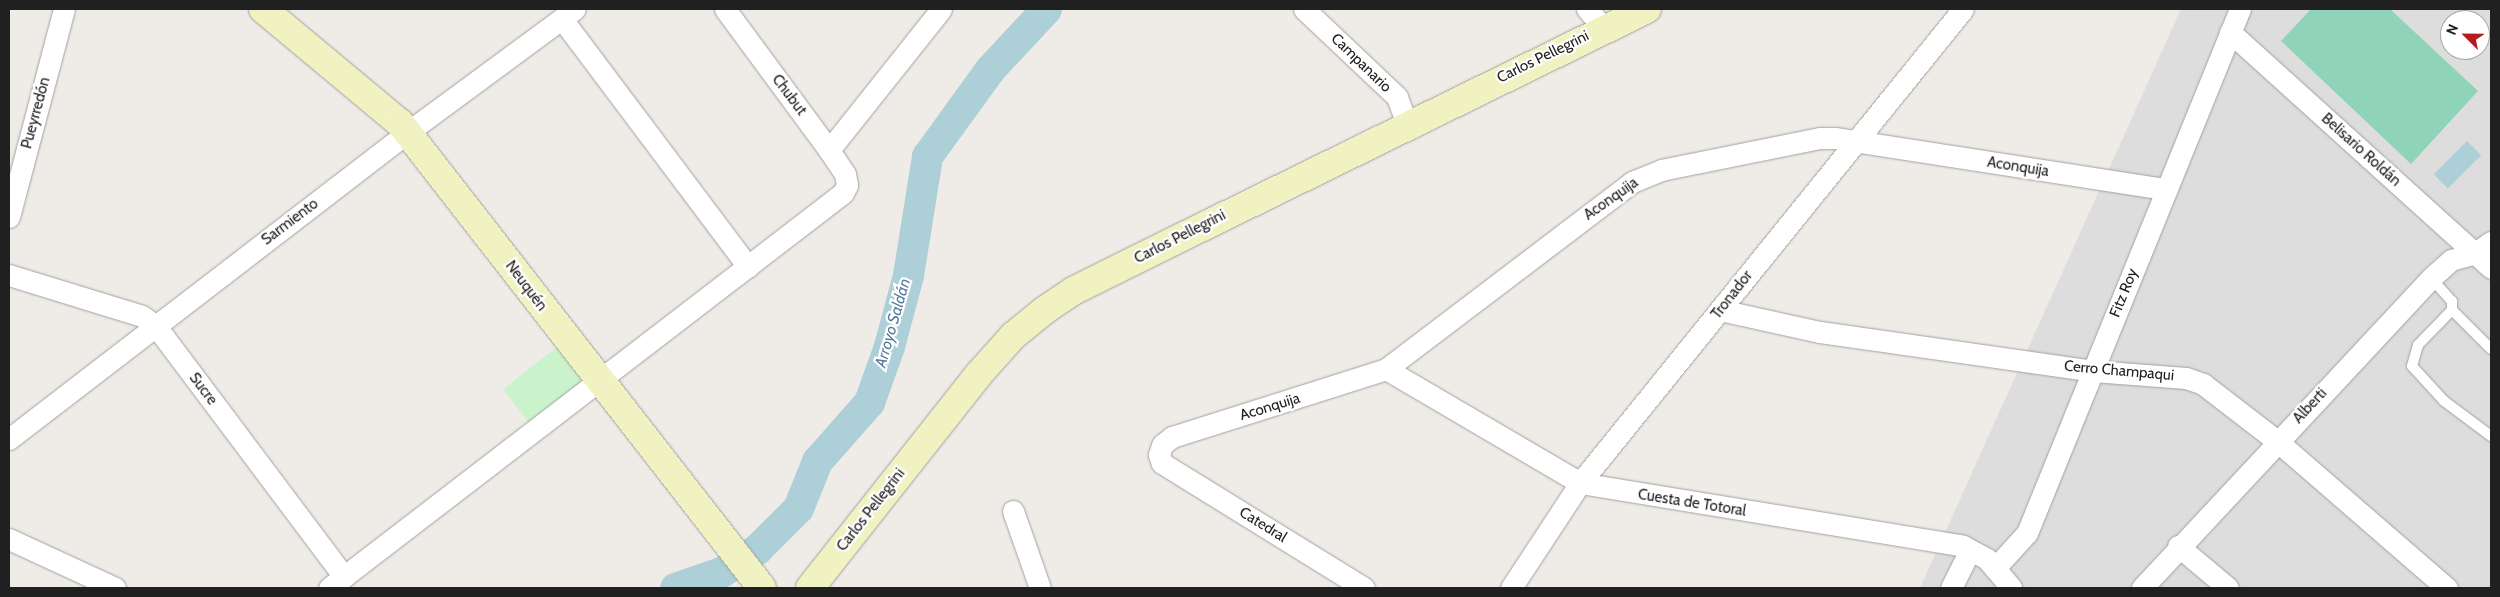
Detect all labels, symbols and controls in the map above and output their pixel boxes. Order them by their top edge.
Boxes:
north arrow [2440,10,2490,60]
text: N [2442,21,2462,38]
street label: Carlos Pellegrini [1494,27,1592,87]
street label: Campanario [1327,30,1395,96]
street label: Chubut [768,71,810,119]
street label: Pueyrredón [18,75,54,151]
street label: Belisario Roldán [2318,110,2404,190]
street label: Aconquija [1986,153,2050,181]
street label: Aconquija [1580,174,1642,224]
street label: Sarmiento [258,195,322,249]
street label: Carlos Pellegrini [1131,206,1229,268]
street label: Neuquén [501,257,551,315]
street label: Fitz Roy [2106,266,2142,320]
street label: Tronador [1708,267,1756,323]
water label: Arroyo Saldán [871,276,915,370]
street label: Cerro Champaqui [2063,357,2175,385]
street label: Sucre [185,369,221,409]
street label: Alberti [2289,385,2331,427]
street label: Aconquija [1238,389,1302,425]
street label: Carlos Pellegrini [833,465,909,555]
street label: Cuesta de Totoral [1637,486,1747,520]
street label: Catedral [1236,503,1290,547]

